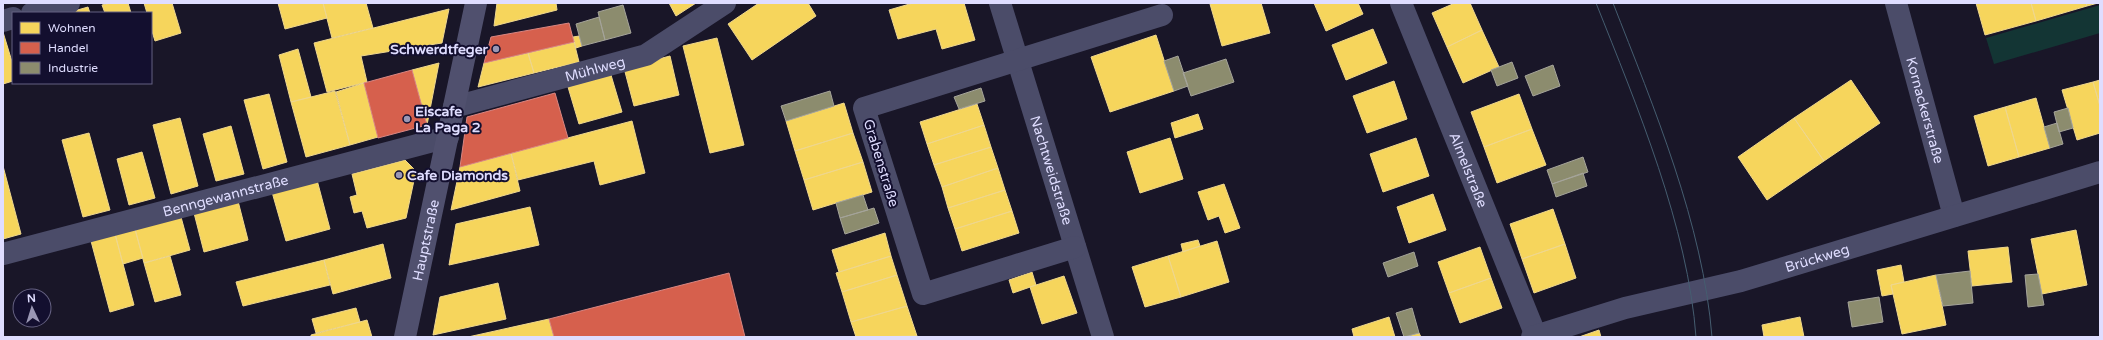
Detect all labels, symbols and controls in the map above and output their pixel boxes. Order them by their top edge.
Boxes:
legend [12,12,152,84]
text: Wohnen [48,21,96,35]
text: Handel [48,41,88,55]
place label: Schwerdtfeger [390,41,489,58]
marker: Schwerdtfeger [491,44,501,54]
street label: Mühlweg [563,53,627,85]
street label: Kornackerstraße [1903,55,1948,165]
text: Industrie [48,61,98,75]
place label: Eiscafe La Paga 2 [415,103,481,136]
marker: Eiscafe La Paga 2 [402,114,412,124]
street label: Nachtweidstraße [1027,114,1076,227]
street label: Grabenstraße [860,117,902,209]
street label: Almelstraße [1446,130,1492,210]
place label: Cafe Diamonds [407,167,508,184]
marker: Cafe Diamonds [394,170,404,180]
street label: Benngewannstraße [161,171,290,220]
street label: Hauptstraße [409,198,443,282]
street label: Brückweg [1783,240,1851,276]
north arrow [12,288,52,328]
text: N [26,292,36,305]

